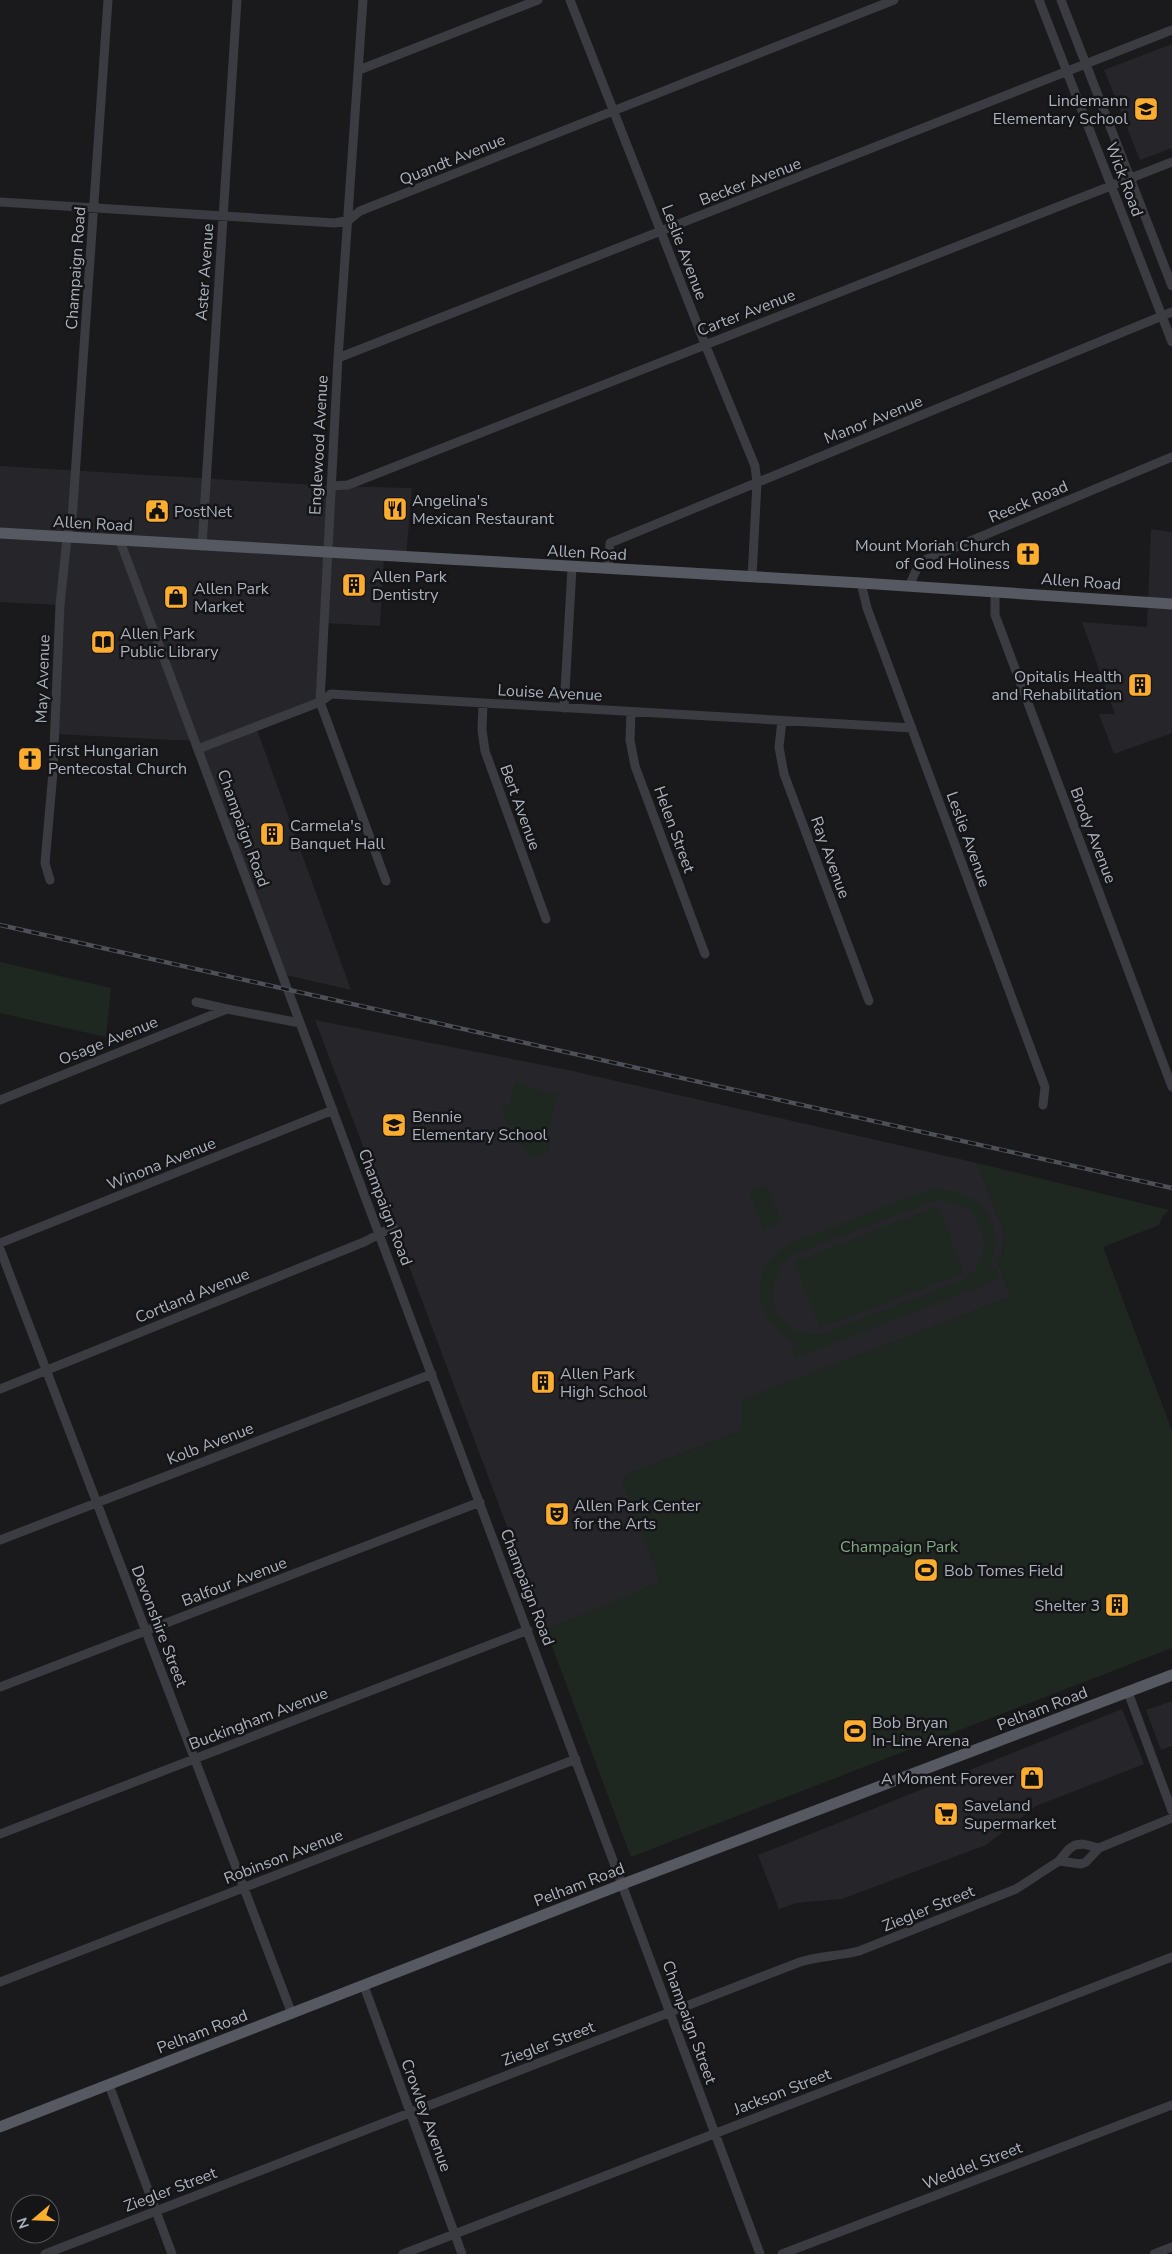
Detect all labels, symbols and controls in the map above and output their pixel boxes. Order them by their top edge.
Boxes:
place label: Lindemann Elementary School [993,90,1128,130]
school or university icon: Lindemann Elementary School [1133,96,1159,122]
street label: Quandt Avenue [396,129,509,191]
street label: Wick Road [1100,139,1148,220]
street label: Becker Avenue [696,152,804,211]
street label: Leslie Avenue [656,202,712,303]
street label: Champaign Road [61,206,91,330]
street label: Aster Avenue [191,223,219,321]
street label: Carter Avenue [694,284,799,342]
street label: Englewood Avenue [304,375,334,515]
street label: Manor Avenue [821,390,926,450]
street label: Reeck Road [985,475,1071,529]
place label: Angelina's Mexican Restaurant [412,490,554,530]
restaurant icon: Angelina's Mexican Restaurant [382,496,408,522]
public building icon: PostNet [144,498,170,524]
place label: PostNet [174,501,232,523]
street label: Allen Road [52,511,133,537]
place label: Mount Moriah Church of God Holiness [855,535,1010,575]
street label: Allen Road [546,540,627,566]
church icon: Mount Moriah Church of God Holiness [1015,541,1041,567]
place label: Allen Park Dentistry [372,566,448,606]
street label: Allen Road [1040,568,1122,596]
building icon: Allen Park Dentistry [341,572,367,598]
place label: Allen Park Market [194,578,270,618]
shop icon: Allen Park Market [163,584,189,610]
place label: Allen Park Public Library [120,623,219,663]
library icon: Allen Park Public Library [90,629,116,655]
street label: May Avenue [30,634,56,724]
place label: Opitalis Health and Rehabilitation [992,666,1122,706]
building icon: Opitalis Health and Rehabilitation [1127,672,1153,698]
street label: Louise Avenue [497,679,603,707]
place label: First Hungarian Pentecostal Church [48,740,187,780]
church icon: First Hungarian Pentecostal Church [17,746,43,772]
street label: Bert Avenue [494,761,546,853]
street label: Champaign Road [212,767,274,890]
street label: Helen Street [648,783,700,876]
street label: Brody Avenue [1065,784,1122,887]
street label: Leslie Avenue [941,788,996,890]
street label: Ray Avenue [805,813,855,901]
place label: Carmela's Banquet Hall [290,815,385,855]
building icon: Carmela's Banquet Hall [259,821,285,847]
street label: Osage Avenue [56,1011,161,1071]
place label: Bennie Elementary School [412,1106,548,1146]
school or university icon: Bennie Elementary School [381,1112,407,1138]
street label: Winona Avenue [104,1132,219,1196]
street label: Champaign Road [353,1146,417,1269]
street label: Cortland Avenue [132,1263,253,1329]
place label: Allen Park High School [560,1363,648,1403]
building icon: Allen Park High School [530,1369,556,1395]
street label: Kolb Avenue [164,1417,257,1471]
place label: Allen Park Center for the Arts [574,1495,701,1535]
theatre icon: Allen Park Center for the Arts [544,1501,570,1527]
street label: Champaign Road [495,1526,559,1649]
park label: Champaign Park [840,1536,959,1558]
street label: Balfour Avenue [179,1552,290,1612]
sports icon: Bob Tomes Field [913,1557,939,1583]
place label: Bob Tomes Field [944,1560,1063,1582]
street label: Devonshire Street [126,1562,193,1691]
building icon: Shelter 3 [1104,1592,1130,1618]
place label: Shelter 3 [1034,1595,1100,1617]
street label: Buckingham Avenue [186,1682,331,1756]
street label: Pelham Road [994,1682,1091,1736]
place label: Bob Bryan In-Line Arena [872,1712,969,1752]
sports icon: Bob Bryan In-Line Arena [842,1718,868,1744]
shop icon: A Moment Forever [1019,1765,1045,1791]
place label: A Moment Forever [881,1768,1014,1790]
place label: Saveland Supermarket [964,1795,1057,1835]
supermarket icon: Saveland Supermarket [933,1801,959,1827]
street label: Robinson Avenue [221,1824,346,1890]
street label: Pelham Road [531,1858,628,1912]
street label: Ziegler Street [879,1880,978,1937]
street label: Champaign Street [657,1958,722,2087]
street label: Pelham Road [154,2005,251,2059]
street label: Ziegler Street [499,2016,598,2072]
street label: Crowley Avenue [395,2056,457,2175]
street label: Jackson Street [730,2063,834,2121]
street label: Weddel Street [919,2137,1026,2195]
street label: Ziegler Street [121,2162,220,2218]
north arrow [10,2194,60,2244]
text: N [12,2215,34,2231]

